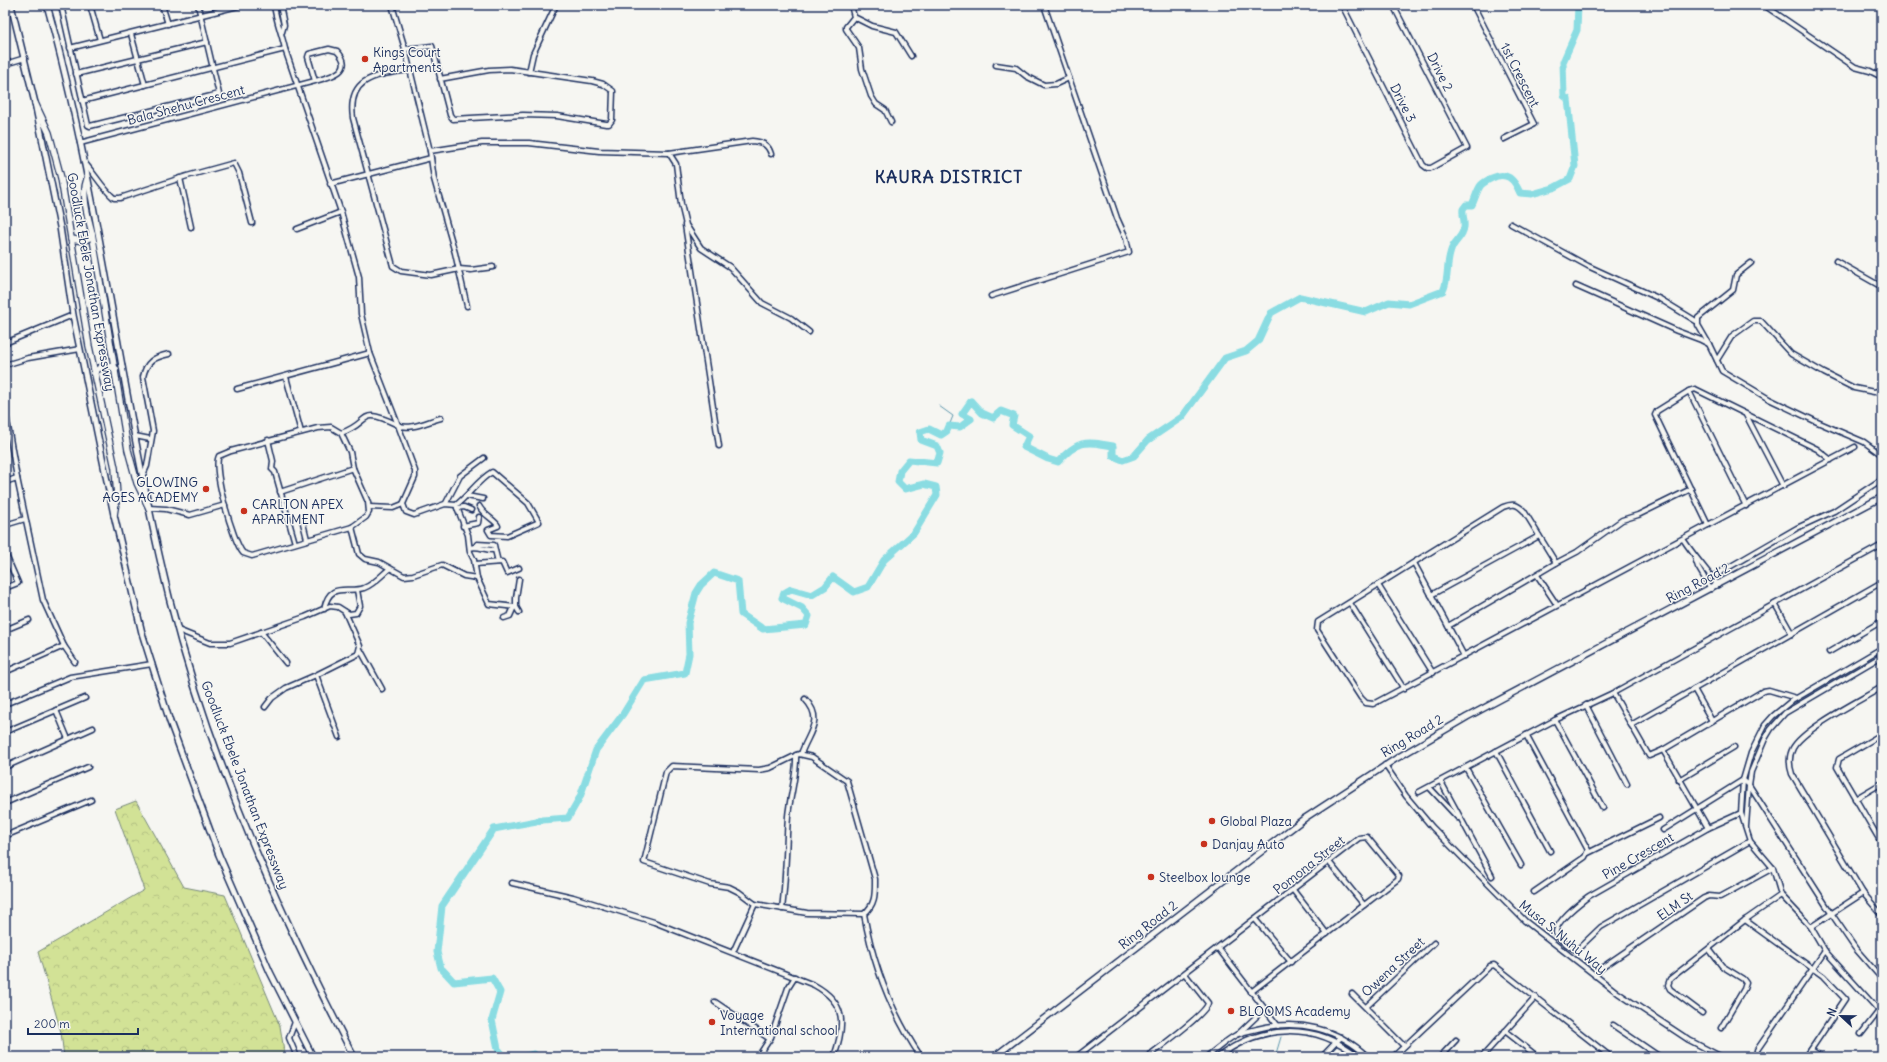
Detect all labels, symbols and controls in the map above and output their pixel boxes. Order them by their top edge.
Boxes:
street label: 1st Crescent [1497,40,1544,111]
place label: Kings Court Apartments [373,44,442,76]
street label: Drive 2 [1423,50,1457,94]
marker: Kings Court Apartments [360,54,370,64]
street label: Bala Shehu Crescent [125,81,247,129]
street label: Drive 3 [1386,81,1420,125]
district label: KAURA DISTRICT [875,166,1023,188]
street label: Goodluck Ebele Jonathan Expressway [63,171,119,393]
place label: GLOWING AGES ACADEMY [103,474,198,506]
marker: GLOWING AGES ACADEMY [201,484,211,494]
place label: CARLTON APEX APARTMENT [252,496,343,528]
marker: CARLTON APEX APARTMENT [239,506,249,516]
street label: Ring Road 2 [1663,559,1733,607]
street label: Goodluck Ebele Jonathan Expressway [197,678,293,892]
street label: Ring Road 2 [1378,711,1446,761]
place label: Global Plaza [1220,813,1292,830]
marker: Global Plaza [1207,816,1217,826]
street label: Pine Crescent [1599,828,1677,883]
street label: Pomona Street [1270,831,1349,898]
place label: Danjay Auto [1212,836,1285,853]
marker: Danjay Auto [1199,839,1209,849]
place label: Steelbox lounge [1159,869,1251,886]
marker: Steelbox lounge [1146,872,1156,882]
street label: ELM St [1654,887,1697,924]
street label: Musa S. Nuhu Way [1516,896,1610,978]
street label: Ring Road 2 [1115,897,1181,953]
street label: Owena Street [1358,933,1429,1001]
north arrow [1821,996,1861,1036]
place label: BLOOMS Academy [1239,1003,1351,1020]
marker: BLOOMS Academy [1226,1006,1236,1016]
text: N [1824,1006,1840,1018]
place label: Voyage International school [720,1007,838,1039]
scale bar [28,1010,138,1036]
text: 200 m [34,1016,70,1031]
marker: Voyage International school [707,1017,717,1027]

